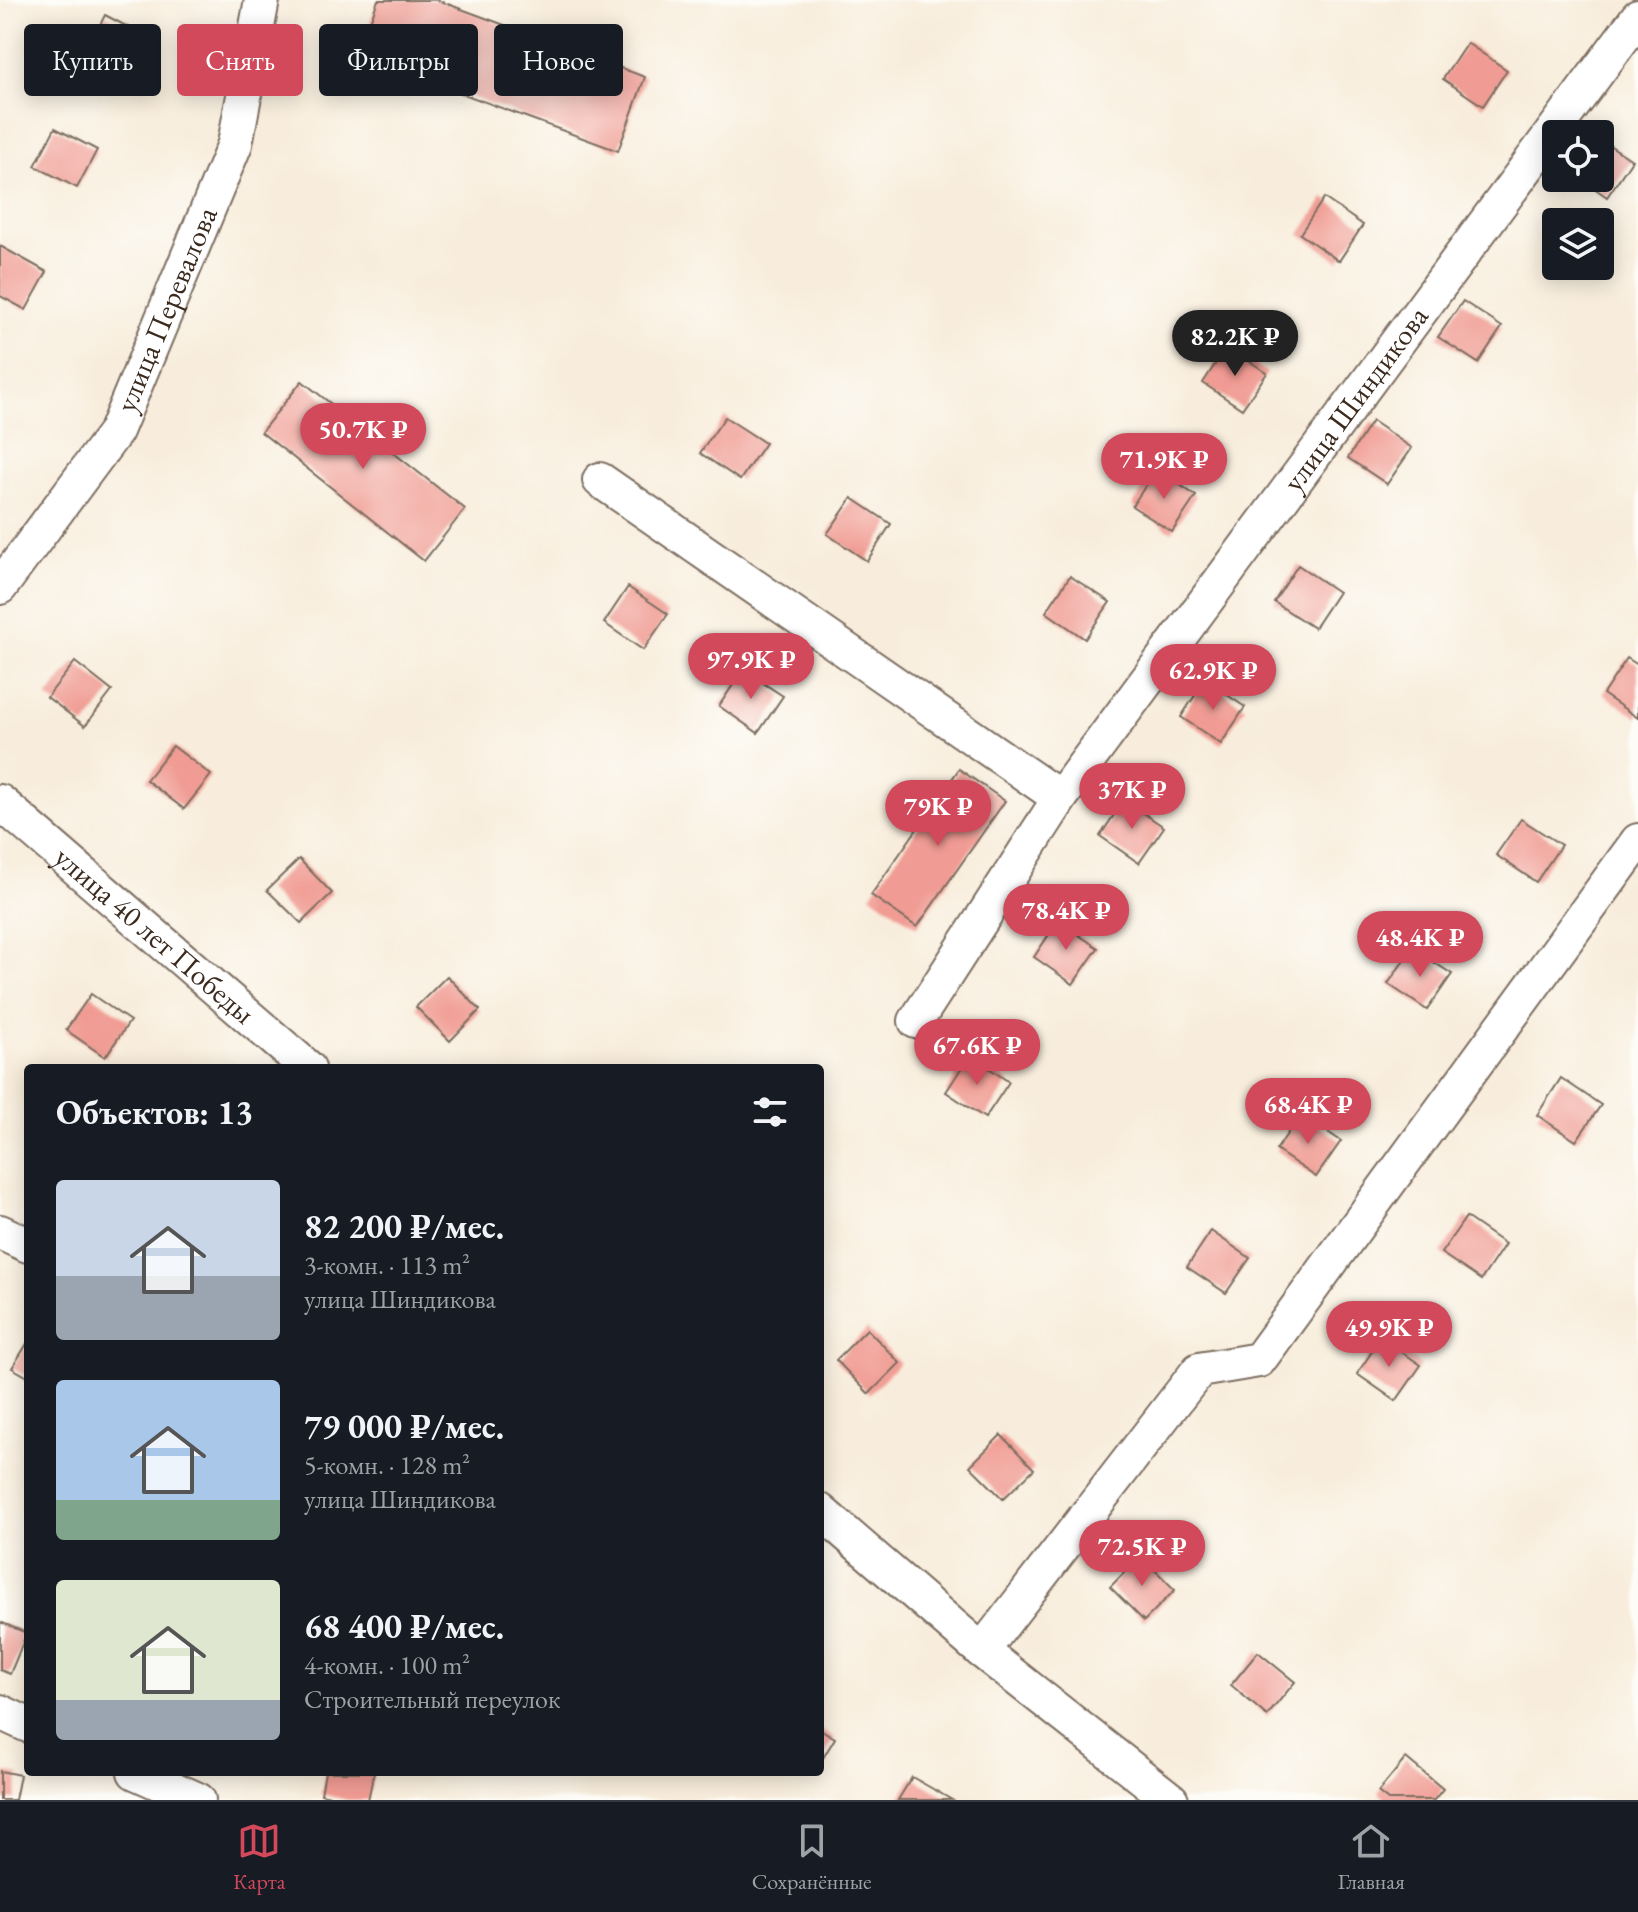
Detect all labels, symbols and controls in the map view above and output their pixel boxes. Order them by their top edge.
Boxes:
chip: Купить [24,24,161,96]
chip: Снять [177,24,303,96]
chip: Фильтры [319,24,478,96]
chip: Новое [494,24,623,96]
map controls [1542,120,1614,280]
button: locate [1542,120,1614,192]
street label: улица Перевалова [106,201,226,418]
button: layers [1542,208,1614,280]
street label: улица Шиндикова [1273,298,1437,499]
pin: 82.2K ₽ [1161,310,1309,378]
text: 82.2K ₽ [1190,319,1280,353]
pin: 50.7K ₽ [289,403,437,471]
text: 50.7K ₽ [318,412,408,446]
pin: 71.9K ₽ [1090,433,1238,501]
text: 71.9K ₽ [1119,442,1209,476]
pin: 97.9K ₽ [677,633,825,701]
text: 97.9K ₽ [706,642,796,676]
pin: 62.9K ₽ [1139,644,1287,712]
text: 62.9K ₽ [1168,653,1258,687]
pin: 37K ₽ [1076,763,1188,831]
text: 37K ₽ [1097,772,1167,806]
pin: 79K ₽ [882,780,994,848]
text: 79K ₽ [903,789,973,823]
street label: улица 40 лет Победы [46,838,263,1032]
pin: 78.4K ₽ [992,884,1140,952]
text: 78.4K ₽ [1021,893,1111,927]
pin: 48.4K ₽ [1346,911,1494,979]
text: 48.4K ₽ [1375,920,1465,954]
pin: 67.6K ₽ [903,1019,1051,1087]
text: 67.6K ₽ [932,1028,1022,1062]
pin: 68.4K ₽ [1234,1078,1382,1146]
text: 68.4K ₽ [1263,1087,1353,1121]
text: Объектов: 13 [56,1090,253,1134]
icon: filters [748,1090,792,1134]
text: 82 200 ₽/мес. [304,1204,504,1248]
icon: home [120,1212,216,1308]
text: 3-комн. · 113 m² [304,1248,470,1282]
text: улица Шиндикова [304,1282,496,1316]
pin: 49.9K ₽ [1315,1301,1463,1369]
text: 49.9K ₽ [1344,1310,1434,1344]
text: 79 000 ₽/мес. [304,1404,504,1448]
icon: home [120,1412,216,1508]
text: 5-комн. · 128 m² [304,1448,470,1482]
text: улица Шиндикова [304,1482,496,1516]
pin: 72.5K ₽ [1068,1520,1216,1588]
text: 72.5K ₽ [1097,1529,1187,1563]
text: 68 400 ₽/мес. [304,1604,504,1648]
icon: home [120,1612,216,1708]
text: 4-комн. · 100 m² [304,1648,470,1682]
text: Строительный переулок [304,1682,560,1716]
tab: Карта [233,1819,286,1896]
tab: Сохранённые [752,1819,872,1896]
tab: Главная [1338,1819,1405,1896]

